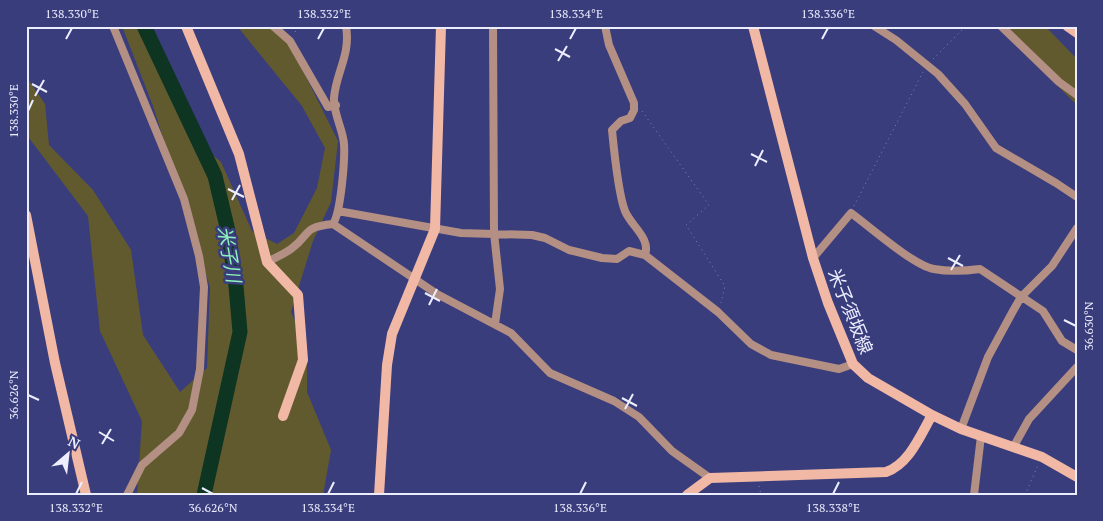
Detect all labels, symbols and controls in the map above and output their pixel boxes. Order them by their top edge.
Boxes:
text: 138.330°E [45,6,99,21]
text: 138.332°E [297,6,351,21]
text: 138.334°E [549,6,603,21]
text: 138.336°E [801,6,855,21]
text: 138.330°E [6,84,21,138]
water label: 米子川 [213,224,248,286]
street label: 米子須坂線 [823,265,879,357]
text: 36.630°N [1081,301,1096,351]
text: 36.626°N [6,370,21,420]
north arrow [42,428,92,478]
text: N [65,431,84,453]
text: 138.332°E [49,500,103,515]
text: 36.626°N [188,500,238,515]
text: 138.334°E [301,500,355,515]
text: 138.336°E [553,500,607,515]
text: 138.338°E [806,500,860,515]

